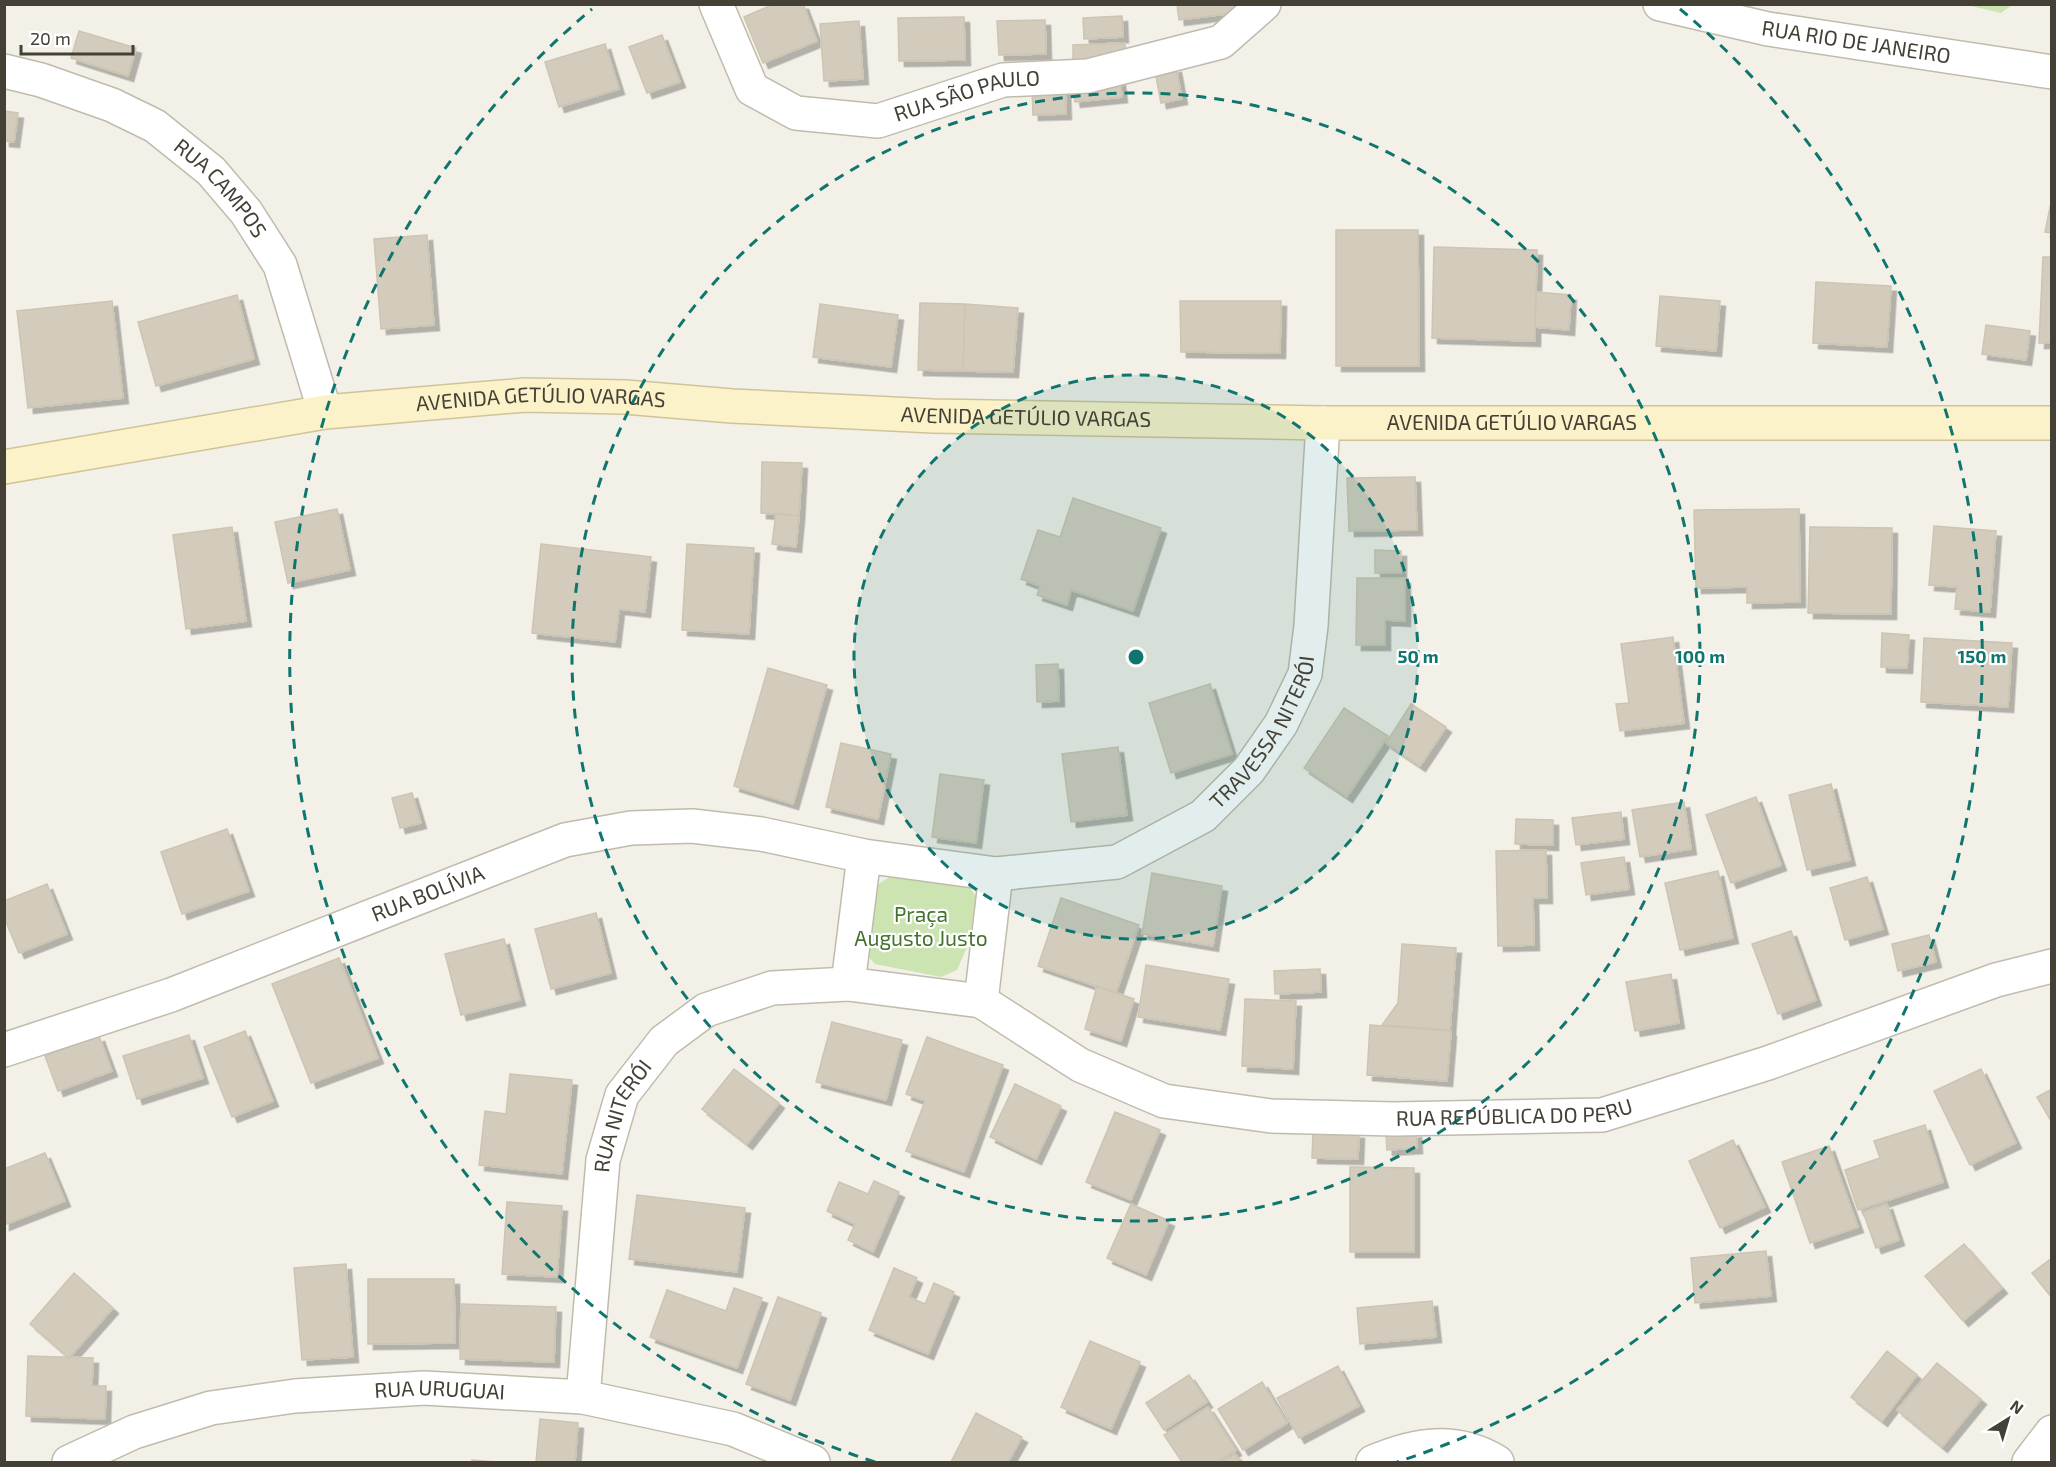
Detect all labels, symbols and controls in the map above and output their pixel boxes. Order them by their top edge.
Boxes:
street label: RUA RIO DE JANEIRO [1760,14,1952,67]
scale bar [21,18,134,56]
text: 20 m [30,27,71,49]
street label: RUA SÃO PAULO [891,64,1040,126]
street label: RUA CAMPOS [170,133,273,241]
street label: AVENIDA GETÚLIO VARGAS [415,381,667,415]
street label: AVENIDA GETÚLIO VARGAS [900,400,1151,431]
street label: AVENIDA GETÚLIO VARGAS [1387,409,1637,434]
text: 50 m [1397,645,1439,667]
text: 100 m [1675,645,1725,667]
text: 150 m [1958,645,2006,667]
centre of rings [1126,647,1146,667]
street label: TRAVESSA NITERÓI [1204,654,1318,813]
street label: RUA BOLÍVIA [368,859,487,926]
park label: Praça Augusto Justo [854,901,988,950]
street label: RUA NITERÓI [588,1054,656,1173]
street label: RUA REPÚBLICA DO PERU [1396,1092,1635,1130]
street label: RUA URUGUAI [373,1374,506,1404]
north arrow [1978,1389,2038,1449]
text: N [2007,1396,2028,1418]

